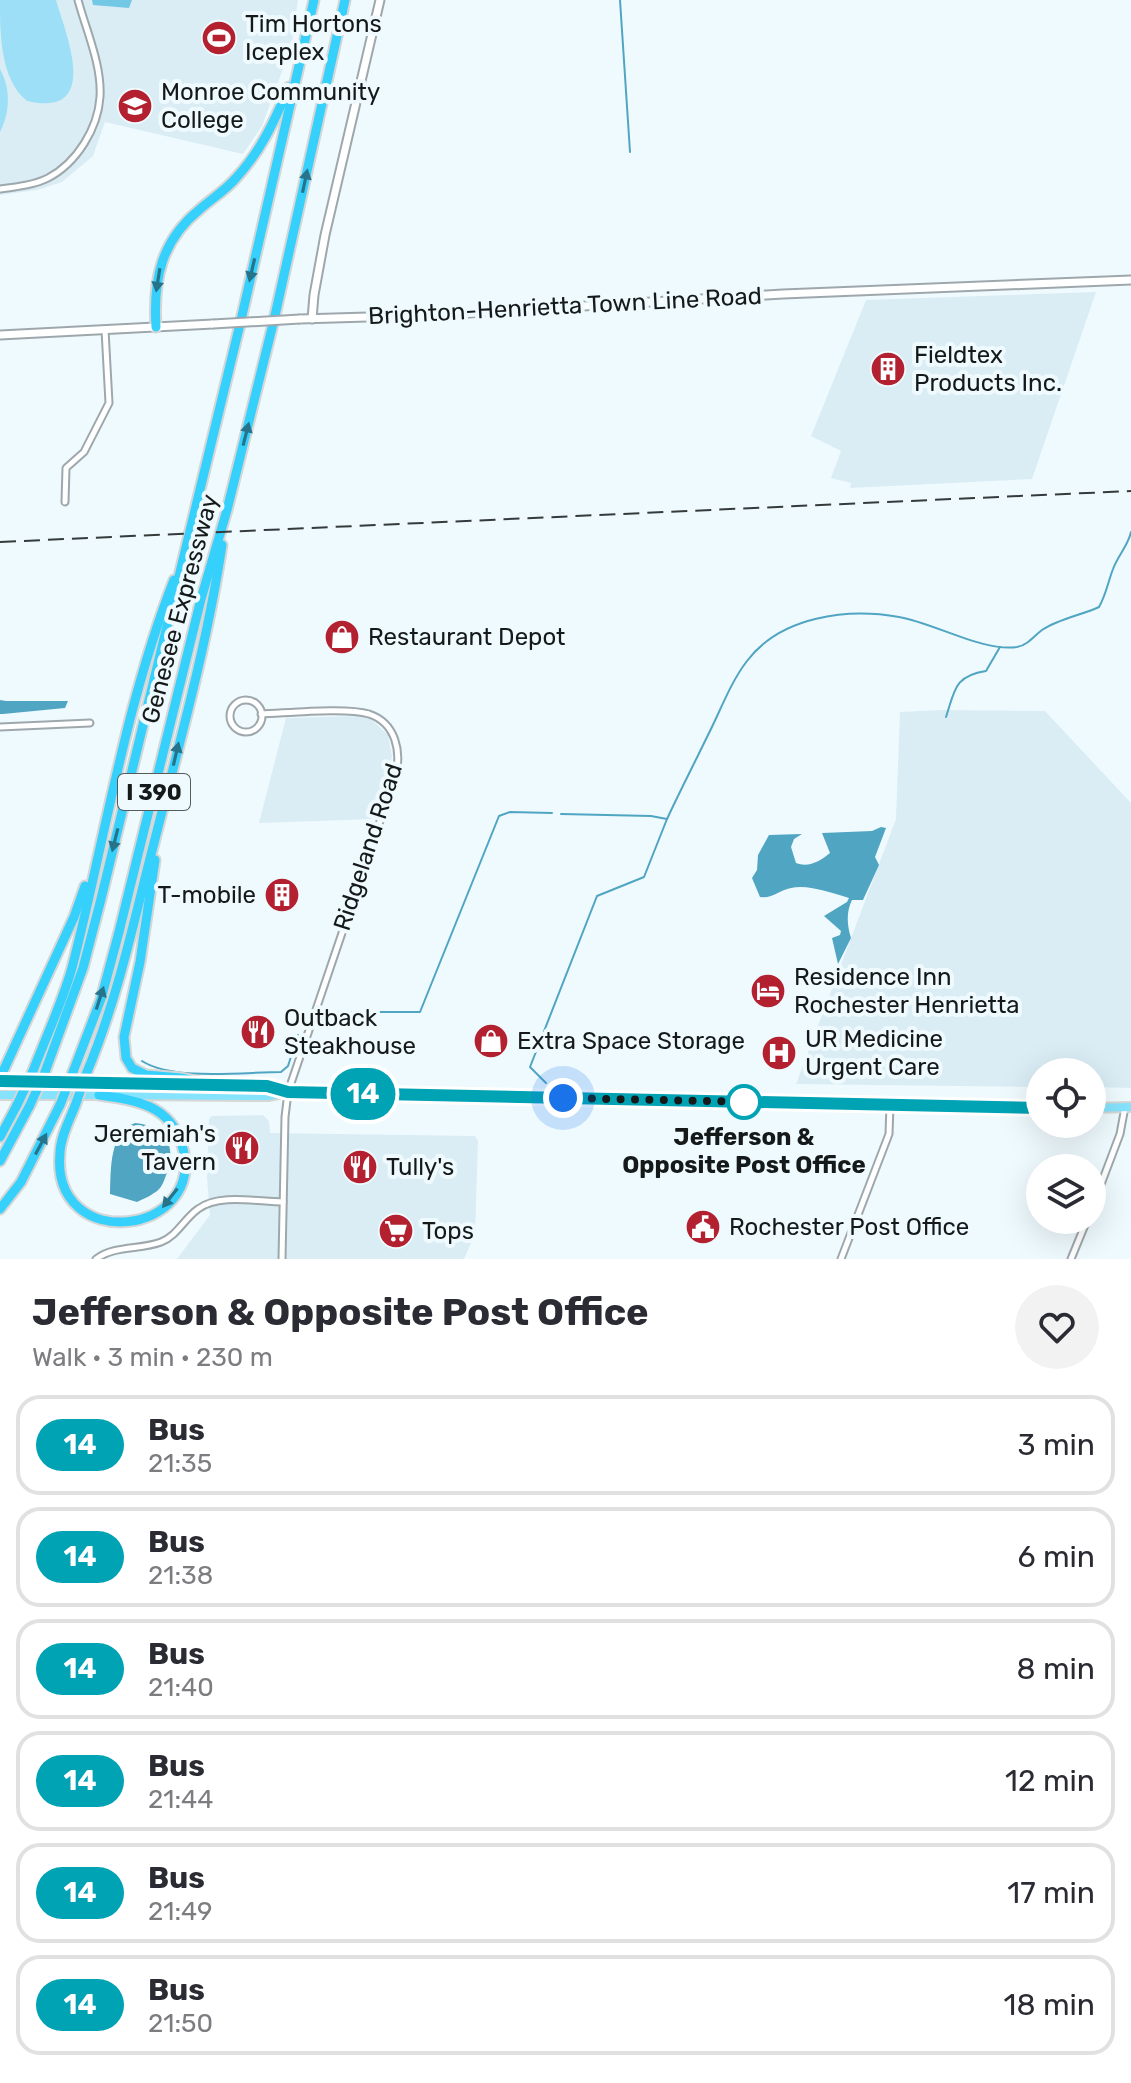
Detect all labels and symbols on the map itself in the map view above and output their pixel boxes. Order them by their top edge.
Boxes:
place label: Tim Hortons Iceplex [245,10,382,66]
sports icon: Tim Hortons Iceplex [200,19,238,57]
place label: Monroe Community College [161,78,380,134]
school or university icon: Monroe Community College [116,87,154,125]
one-way arrow [299,168,312,193]
one-way arrow [245,258,258,283]
one-way arrow [151,268,164,293]
street label: Brighton-Henrietta Town Line Road [367,282,763,330]
place label: Fieldtex Products Inc. [914,341,1062,397]
building icon: Fieldtex Products Inc. [869,350,907,388]
one-way arrow [240,421,252,446]
street label: Genesee Expressway [136,491,224,727]
shop icon: Restaurant Depot [323,618,361,656]
place label: Restaurant Depot [368,623,565,651]
one-way arrow [170,742,182,767]
street label: Ridgeland Road [328,760,408,934]
road number: I 390 [118,774,190,810]
one-way arrow [109,828,121,853]
building icon: T-mobile [263,876,301,914]
place label: T-mobile [158,881,256,909]
place label: Residence Inn Rochester Henrietta [794,963,1020,1019]
hotel icon: Residence Inn Rochester Henrietta [749,972,787,1010]
one-way arrow [95,986,107,1010]
place label: Outback Steakhouse [284,1004,416,1060]
restaurant icon: Outback Steakhouse [239,1013,277,1051]
shop icon: Extra Space Storage [472,1022,510,1060]
place label: UR Medicine Urgent Care [805,1025,943,1081]
place label: Extra Space Storage [517,1027,745,1055]
hospital icon: UR Medicine Urgent Care [760,1034,798,1072]
line badge: 14 [327,1068,399,1120]
your location [543,1078,583,1118]
marker: Jefferson & Opposite Post Office [727,1085,761,1119]
place label: Jeremiah's Tavern [94,1120,216,1176]
place label: Jefferson & Opposite Post Office [622,1123,866,1179]
restaurant icon: Jeremiah's Tavern [223,1129,261,1167]
one-way arrow [34,1133,48,1155]
restaurant icon: Tully's [341,1148,379,1186]
place label: Tully's [386,1153,454,1181]
one-way arrow [162,1188,178,1208]
public building icon: Rochester Post Office [684,1208,722,1246]
supermarket icon: Tops [377,1212,415,1250]
place label: Rochester Post Office [729,1213,969,1241]
place label: Tops [422,1217,474,1245]

